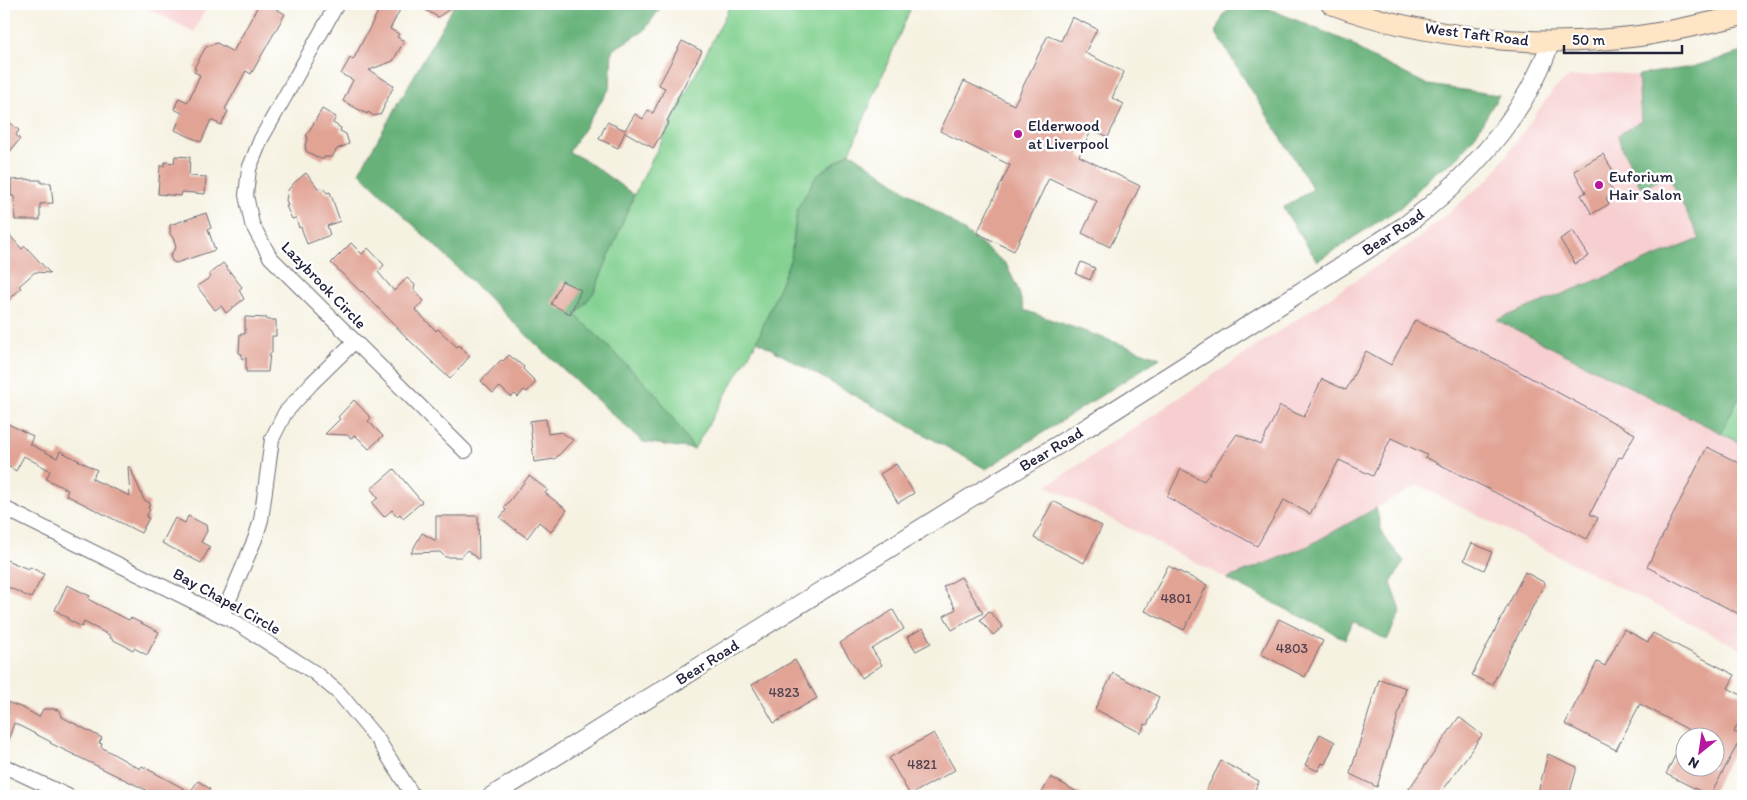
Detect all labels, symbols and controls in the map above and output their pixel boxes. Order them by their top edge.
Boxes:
street label: West Taft Road [1424,18,1530,50]
scale bar [1564,22,1682,54]
text: 50 m [1572,31,1605,49]
place label: Elderwood at Liverpool [1028,116,1109,153]
marker: Elderwood at Liverpool [1012,128,1024,140]
place label: Euforium Hair Salon [1609,167,1682,204]
marker: Euforium Hair Salon [1593,179,1605,191]
street label: Bear Road [1358,204,1428,260]
street label: Lazybrook Circle [277,237,371,333]
street label: Bear Road [1016,422,1087,475]
street label: Bay Chapel Circle [170,564,284,638]
house number: 4801 [1160,590,1192,607]
street label: Bear Road [672,635,742,689]
house number: 4803 [1276,640,1309,657]
house number: 4823 [768,684,800,701]
north arrow [1674,728,1724,778]
text: N [1685,753,1702,773]
house number: 4821 [907,756,937,773]

